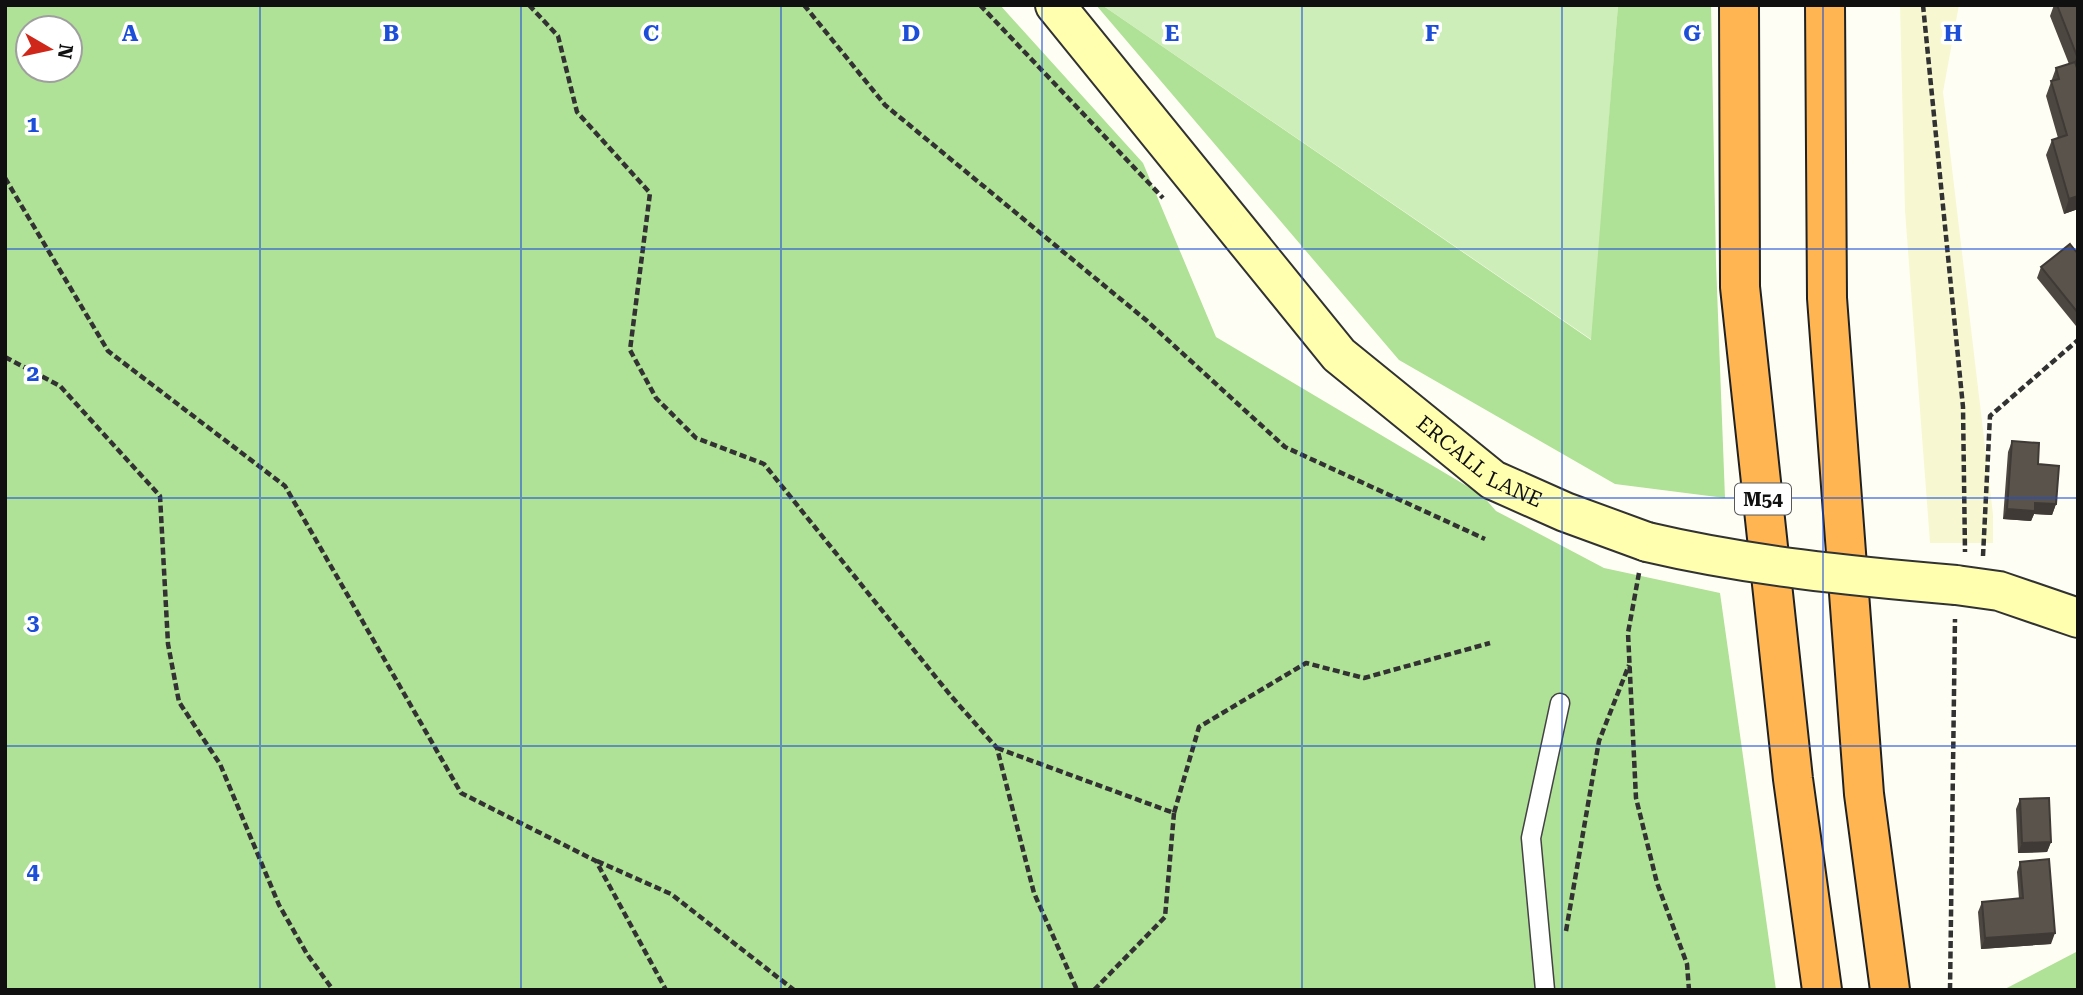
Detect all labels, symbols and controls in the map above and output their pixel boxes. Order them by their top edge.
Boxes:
north arrow [14,14,84,84]
text: A [122,20,139,47]
text: B [383,20,399,47]
text: C [643,20,659,47]
text: D [902,20,920,47]
text: E [1165,20,1179,47]
text: F [1425,20,1439,47]
text: G [1683,20,1701,47]
text: H [1944,20,1963,47]
text: N [53,43,78,61]
text: 1 [27,111,40,138]
text: 2 [27,360,39,387]
street label: ERCALL LANE [1412,411,1546,512]
road number: M54 [1735,484,1791,514]
text: 3 [27,609,40,636]
text: 4 [27,858,40,885]

